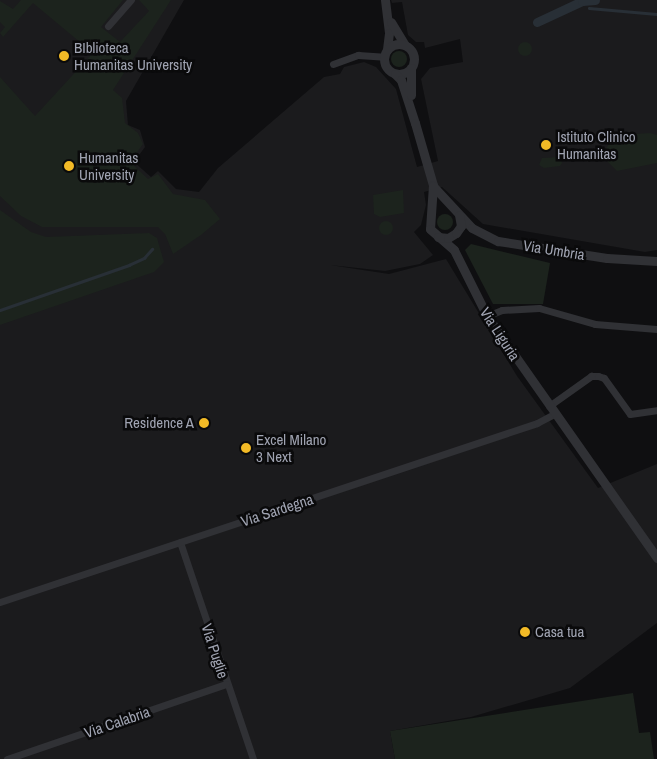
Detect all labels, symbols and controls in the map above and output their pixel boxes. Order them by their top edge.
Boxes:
place label: BIblioteca Humanitas University [74,38,192,73]
marker: BIblioteca Humanitas University [58,50,70,62]
place label: Istituto Clinico Humanitas [557,127,636,162]
marker: Istituto Clinico Humanitas [539,138,553,152]
place label: Humanitas University [79,148,138,183]
marker: Humanitas University [63,160,75,172]
street label: Via Umbria [522,236,586,264]
street label: Via Liguria [476,304,524,364]
place label: Residence A [124,414,194,432]
marker: Residence A [198,417,210,429]
place label: Excel Milano 3 Next [256,430,326,465]
marker: Excel Milano 3 Next [240,442,252,454]
street label: Via Sardegna [239,490,315,530]
street label: Via Puglie [198,621,232,681]
place label: Casa tua [535,623,584,641]
marker: Casa tua [519,626,531,638]
street label: Via Calabria [82,702,152,742]

